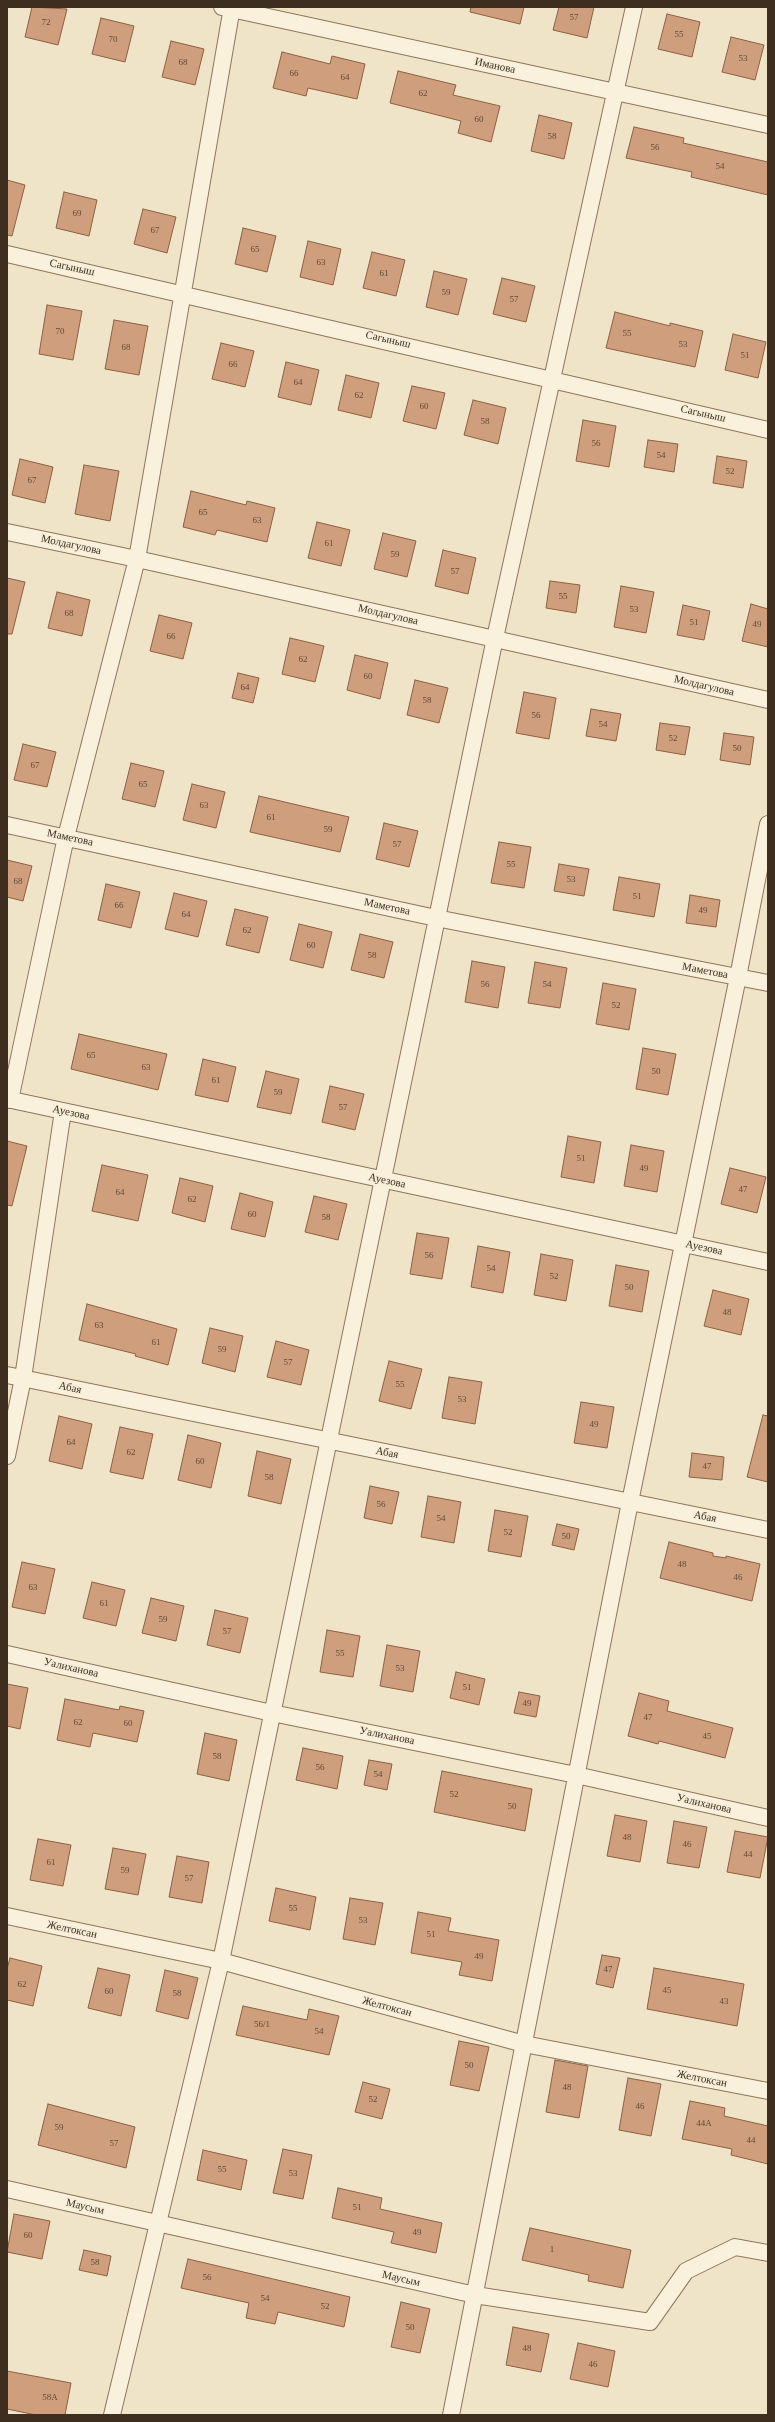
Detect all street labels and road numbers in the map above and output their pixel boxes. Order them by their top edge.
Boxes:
street label: Иманова [474,55,516,77]
street label: Сагыныш [48,257,96,279]
street label: Сагыныш [364,328,412,352]
street label: Сагыныш [679,402,727,426]
street label: Молдагулова [40,532,102,558]
street label: Молдагулова [357,602,419,628]
street label: Молдагулова [673,673,735,699]
street label: Маметова [46,827,94,849]
street label: Маметова [363,896,411,918]
street label: Маметова [681,960,729,982]
street label: Ауезова [51,1103,91,1123]
street label: Ауезова [367,1171,407,1191]
street label: Ауезова [684,1238,724,1258]
street label: Абая [57,1379,83,1397]
street label: Абая [374,1444,400,1462]
street label: Абая [692,1508,718,1526]
street label: Уалиханова [42,1655,100,1681]
street label: Уалиханова [358,1724,416,1748]
street label: Уалиханова [675,1791,733,1817]
street label: Желтоксан [46,1918,98,1942]
street label: Желтоксан [361,1994,413,2020]
street label: Желтоксан [676,2068,728,2090]
street label: Маусым [65,2196,105,2218]
street label: Маусым [381,2268,421,2290]

